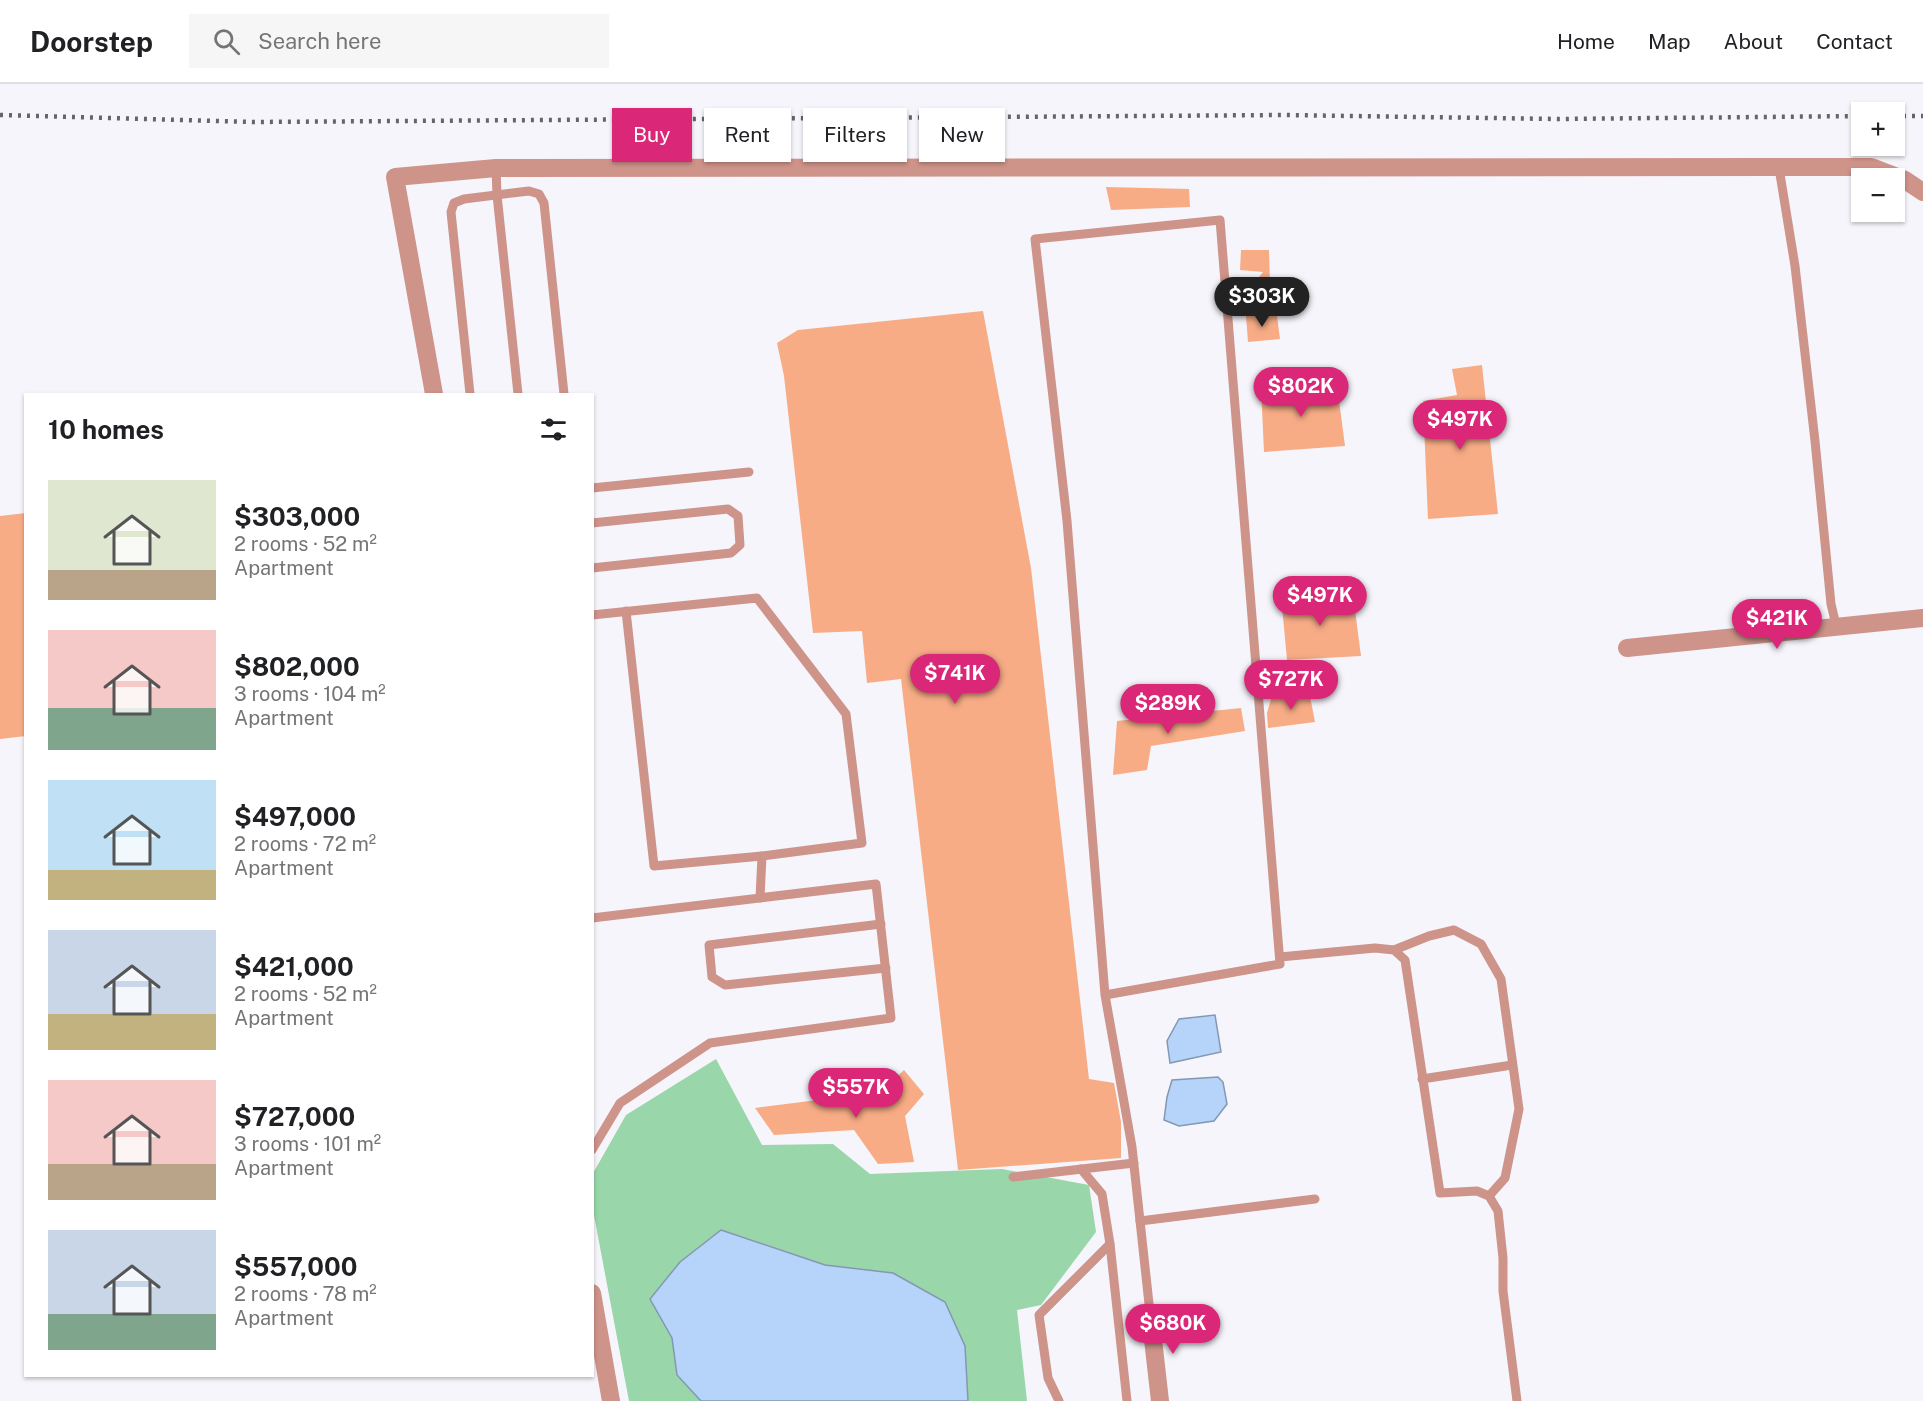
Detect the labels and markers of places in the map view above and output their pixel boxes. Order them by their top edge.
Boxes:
pin: $303K [1220,277,1304,328]
pin: $802K [1259,367,1343,418]
pin: $497K [1418,400,1502,451]
pin: $497K [1278,576,1362,627]
pin: $421K [1735,599,1819,650]
pin: $741K [913,654,997,705]
pin: $727K [1249,660,1333,711]
pin: $289K [1126,684,1210,735]
pin: $557K [814,1068,898,1119]
pin: $680K [1131,1304,1215,1355]

